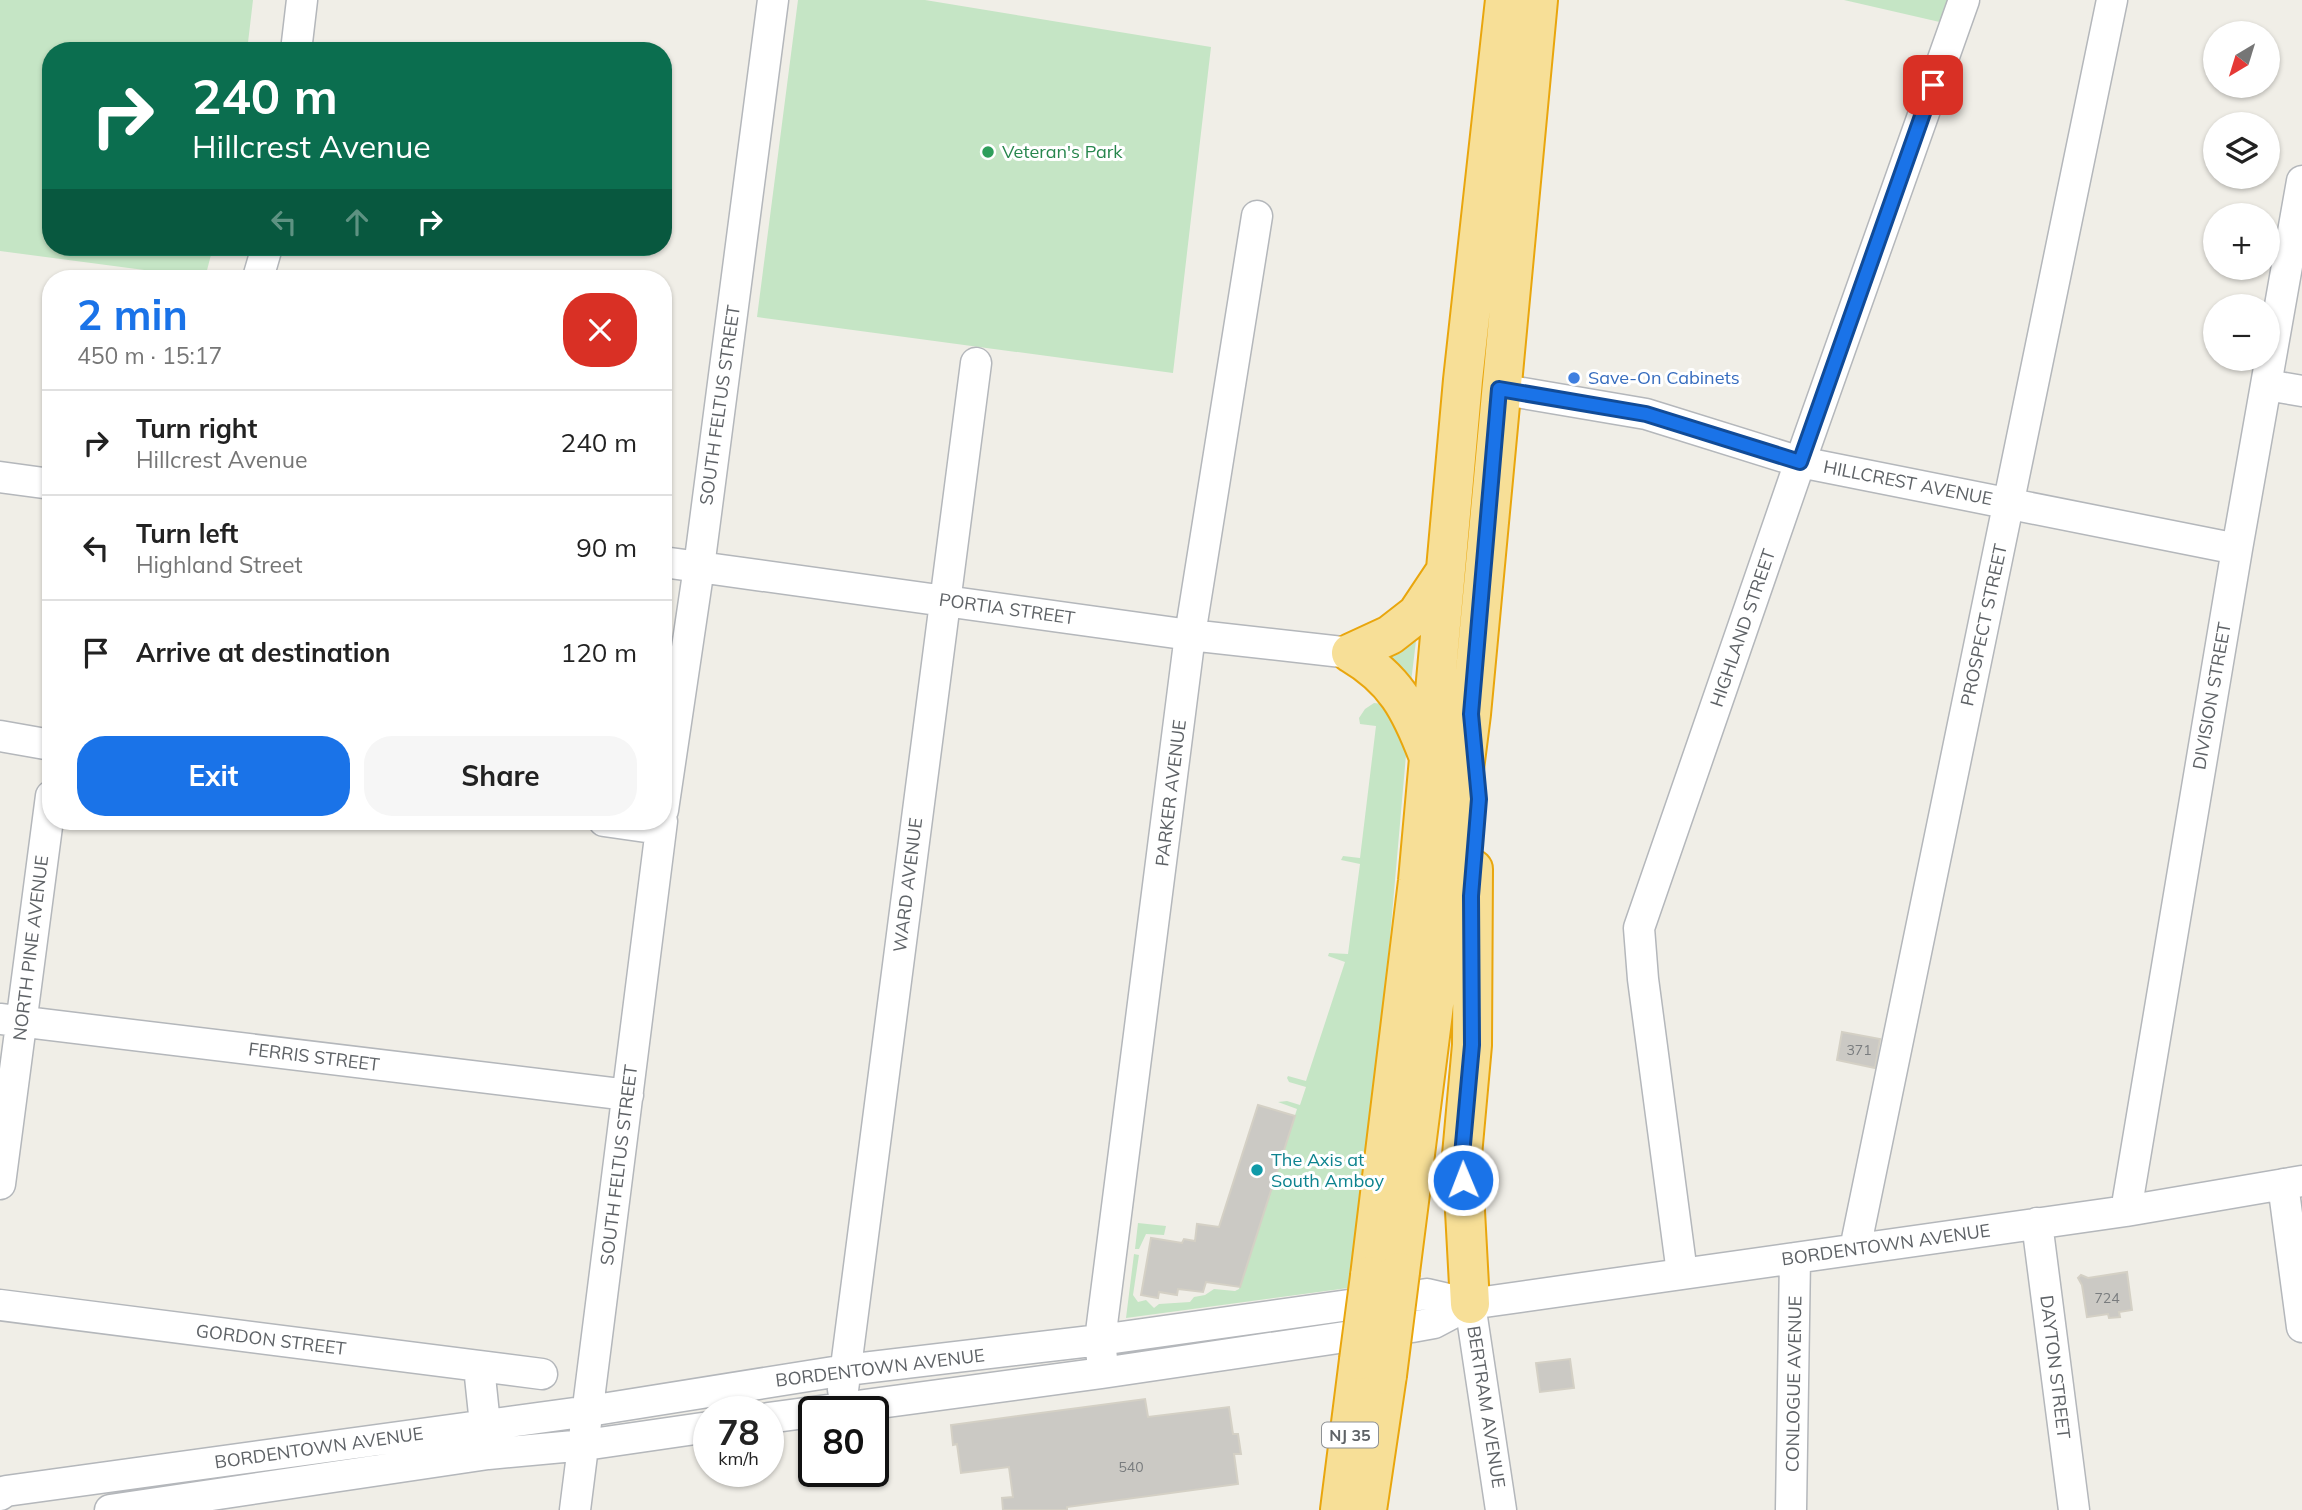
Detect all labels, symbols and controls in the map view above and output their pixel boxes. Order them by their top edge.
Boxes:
north arrow [2203,21,2280,98]
map controls [2203,21,2280,371]
pin [1903,55,1963,115]
text: 240 m [192,65,338,126]
icon: arrive [1914,66,1952,104]
icon: right [77,70,168,161]
button: layers [2203,112,2280,189]
text: Hillcrest Avenue [192,126,431,166]
place label: Veteran's Park [1002,140,1123,163]
marker: Veteran's Park [980,144,996,160]
icon: left [265,203,303,241]
icon: ahead [338,203,376,241]
icon: right [411,203,449,241]
button: + [2203,203,2280,280]
text: 2 min [77,288,188,341]
button: close [563,293,637,367]
button: − [2203,294,2280,371]
street label: SOUTH FELTUS STREET [694,303,745,506]
text: 450 m · 15:17 [77,341,222,370]
place label: Save-On Cabinets [1588,366,1740,389]
marker: Save-On Cabinets [1566,370,1582,386]
text: Turn right [136,412,257,445]
icon: right [77,424,115,462]
text: 240 m [561,426,637,459]
text: Hillcrest Avenue [136,445,308,474]
street label: HILLCREST AVENUE [1822,455,1995,510]
text: Turn left [136,517,238,550]
icon: left [77,529,115,567]
text: 90 m [576,531,637,564]
street label: PROSPECT STREET [1955,542,2012,708]
street label: HIGHLAND STREET [1705,546,1780,710]
text: Highland Street [136,550,303,579]
street label: PORTIA STREET [938,588,1077,629]
street label: DIVISION STREET [2187,620,2236,771]
icon: arrive [77,634,115,672]
text: Arrive at destination [136,636,391,669]
text: 120 m [561,636,637,669]
street label: PARKER AVENUE [1150,718,1191,868]
button: Exit [77,736,350,816]
button: Share [364,736,637,816]
street label: WARD AVENUE [888,816,927,954]
street label: NORTH PINE AVENUE [8,854,53,1042]
street label: FERRIS STREET [247,1037,381,1076]
house number: 371 [1846,1041,1872,1059]
street label: SOUTH FELTUS STREET [595,1063,642,1267]
position arrow [1426,1143,1500,1217]
place label: The Axis at South Amboy [1271,1148,1384,1192]
marker: The Axis at South Amboy [1249,1162,1265,1178]
street label: BORDENTOWN AVENUE [1780,1218,1992,1271]
house number: 724 [2094,1289,2120,1307]
street label: DAYTON STREET [2035,1294,2076,1440]
street label: CONLOGUE AVENUE [1780,1296,1807,1472]
street label: GORDON STREET [195,1319,348,1360]
street label: BERTRAM AVENUE [1462,1324,1511,1490]
street label: BORDENTOWN AVENUE [774,1343,986,1392]
speed limit sign: 80 [798,1396,889,1487]
text: 78 [717,1410,760,1454]
street label: BORDENTOWN AVENUE [213,1421,425,1474]
road number: NJ 35 [1322,1422,1378,1448]
text: km/h [718,1447,759,1470]
house number: 540 [1118,1458,1144,1476]

